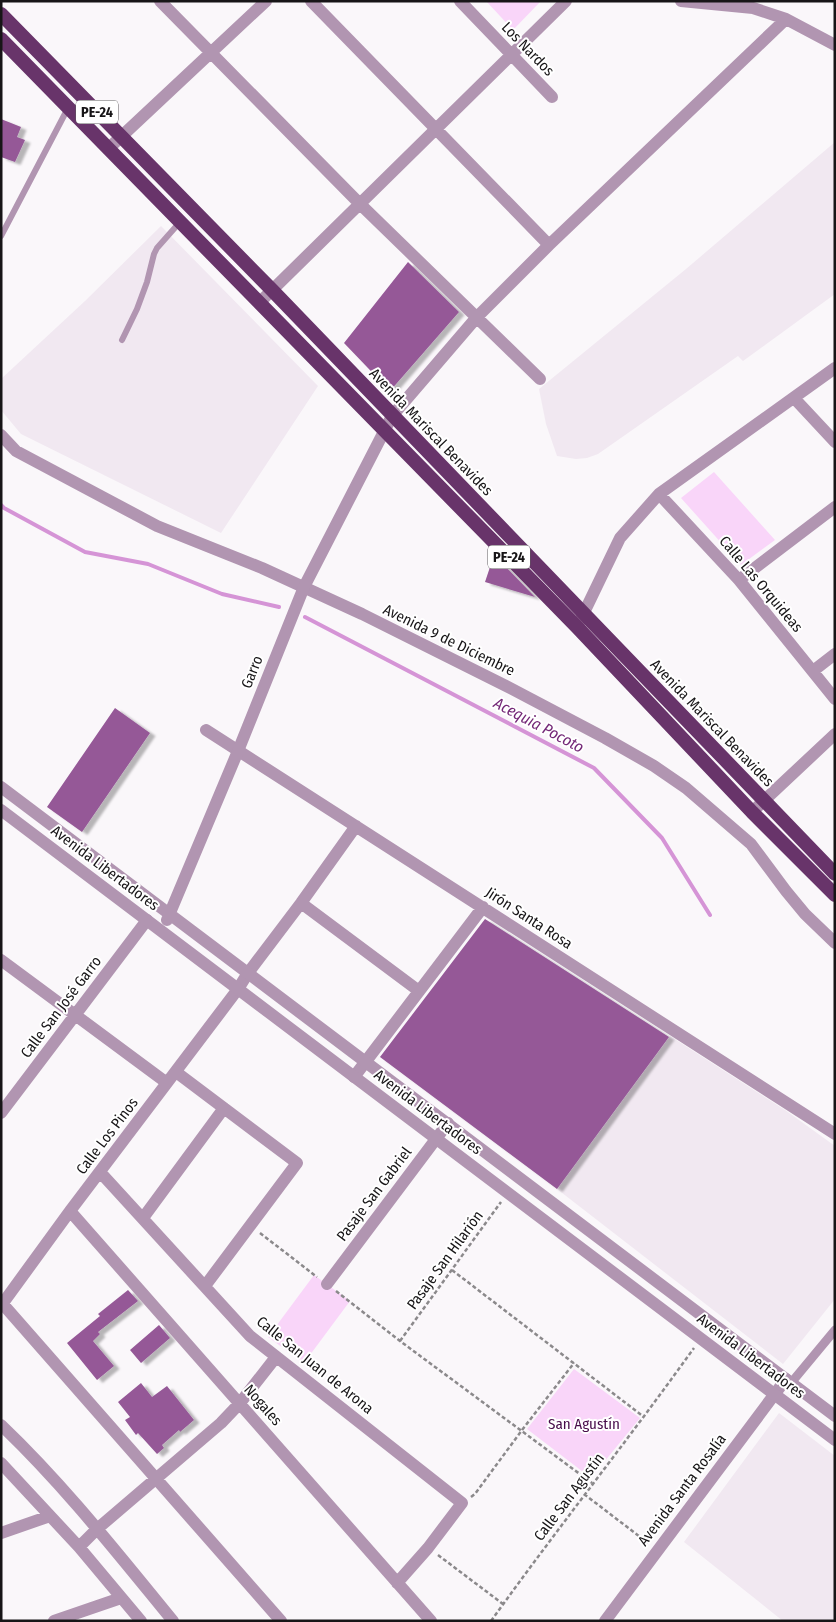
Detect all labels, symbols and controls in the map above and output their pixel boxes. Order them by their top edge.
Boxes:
street label: Los Nardos [498,18,558,80]
road number: PE-24 [76,100,118,124]
street label: Avenida Mariscal Benavides [366,365,496,499]
street label: Calle Las Orquideas [716,532,806,636]
road number: PE-24 [488,546,530,568]
street label: Avenida 9 de Diciembre [380,600,518,680]
street label: Garro [237,653,267,691]
street label: Avenida Mariscal Benavides [647,656,777,790]
water label: Acequia Pocoto [490,693,587,757]
street label: Avenida Libertadores [48,822,162,914]
street label: Jirón Santa Rosa [482,883,576,953]
street label: Calle San José Garro [17,952,105,1061]
street label: Avenida Libertadores [371,1066,485,1158]
street label: Calle Los Pinos [72,1094,142,1178]
street label: Pasaje San Gabriel [333,1143,415,1245]
street label: Pasaje San Hilarión [403,1207,487,1313]
street label: Avenida Libertadores [694,1310,808,1402]
street label: Calle San Juan de Arona [253,1312,377,1418]
street label: Nogales [240,1381,286,1429]
park label: San Agustín [548,1415,620,1433]
street label: Avenida Santa Rosalía [634,1431,730,1549]
street label: Calle San Agustín [530,1450,608,1544]

